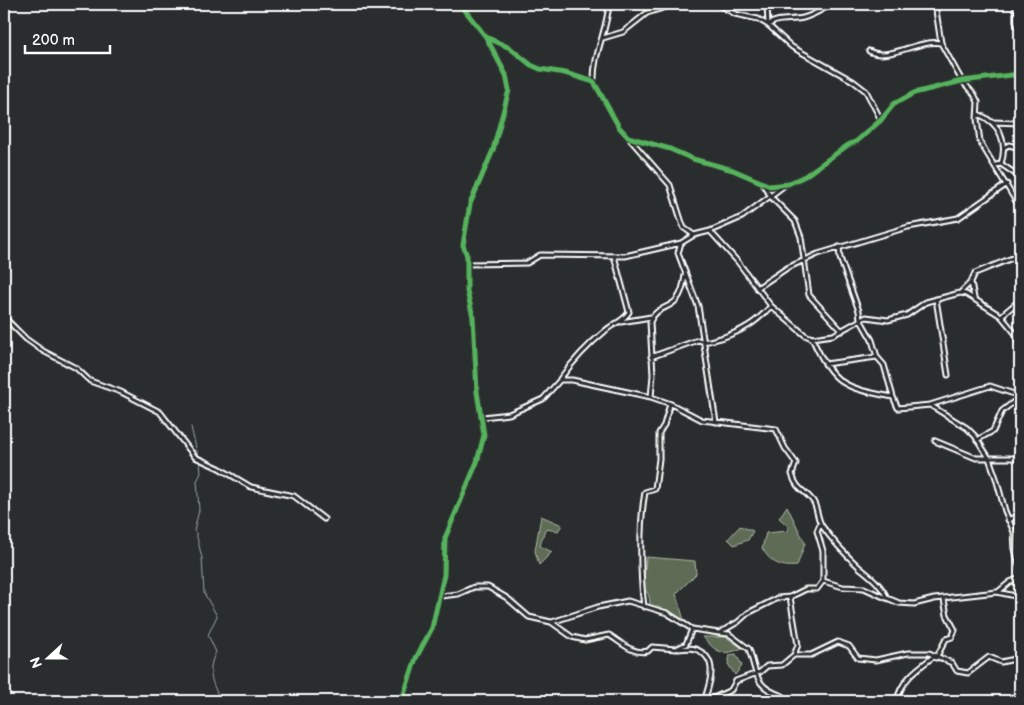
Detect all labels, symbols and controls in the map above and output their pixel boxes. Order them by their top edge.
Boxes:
scale bar [25,22,110,54]
text: 200 m [32,31,75,50]
north arrow [22,632,72,682]
text: N [27,655,46,670]

